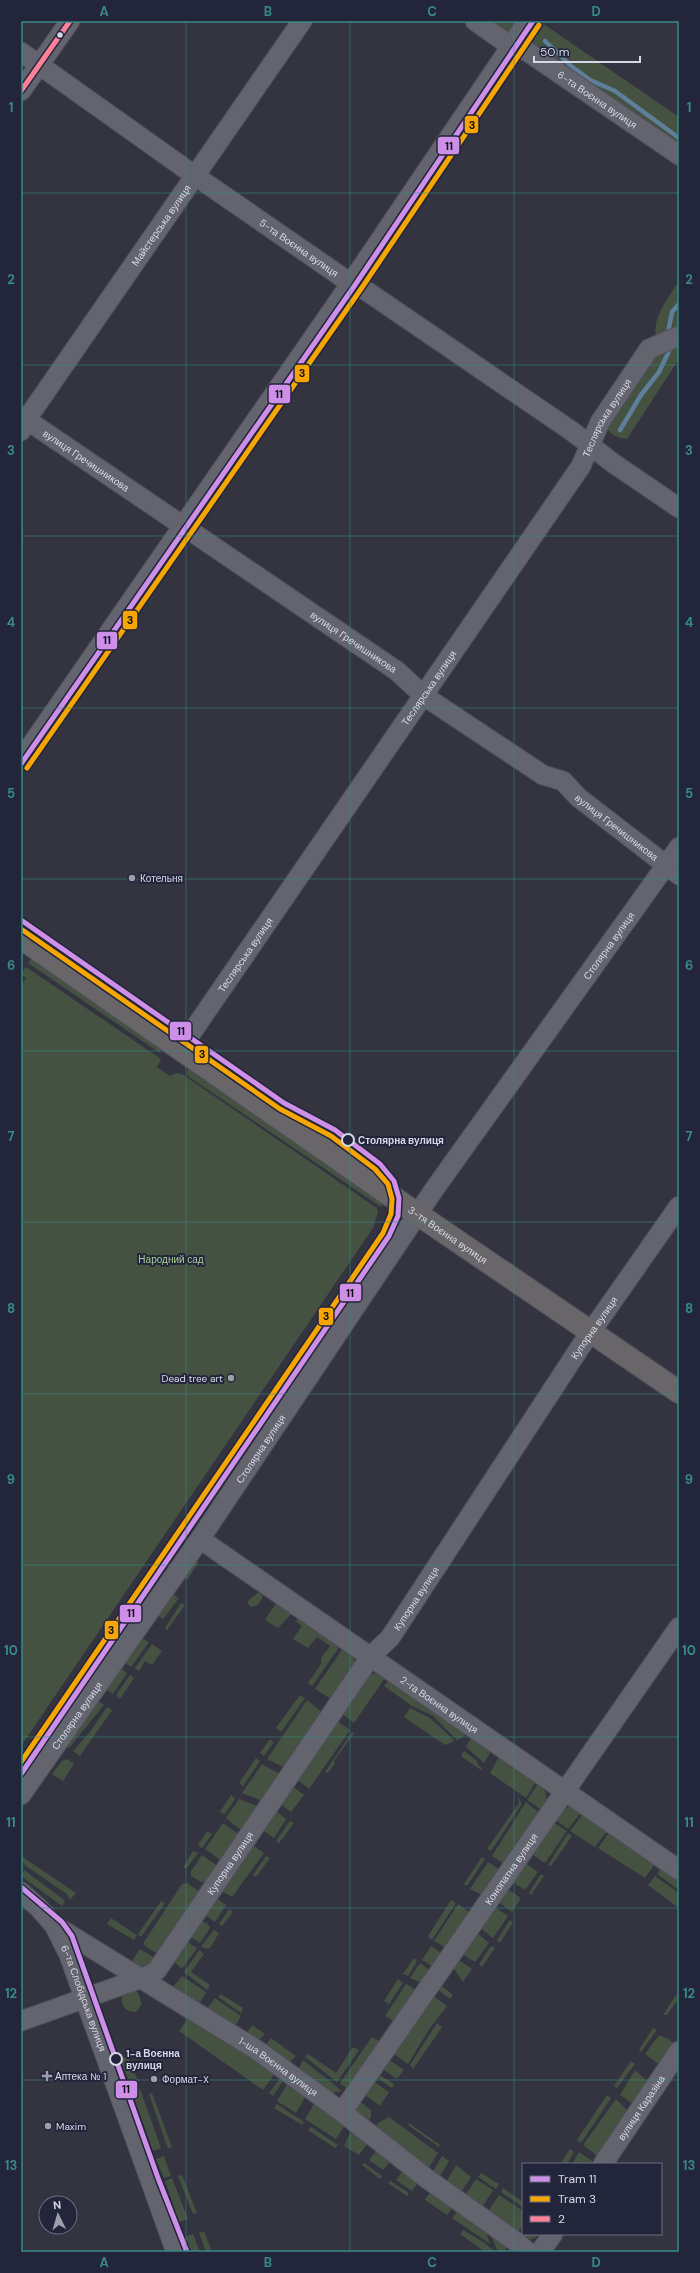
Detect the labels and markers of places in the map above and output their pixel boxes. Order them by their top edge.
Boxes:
unlabelled marker [55,30,65,40]
place label: Котельня [140,872,183,885]
marker: Котельня [127,873,137,883]
marker: Столярна вулиця [341,1133,355,1147]
place label: Столярна вулиця [358,1134,444,1147]
place label: Dead tree art [162,1372,223,1385]
marker: Dead tree art [226,1373,236,1383]
place label: 1-а Воєнна вулиця [126,2047,180,2072]
marker: 1-а Воєнна вулиця [109,2052,123,2066]
place label: Аптека № 1 [55,2070,106,2083]
marker: Аптека № 1 [42,2071,52,2081]
place label: Формат-X [162,2073,209,2086]
marker: Формат-X [149,2074,159,2084]
place label: Maxim [56,2120,86,2133]
marker: Maxim [43,2121,53,2131]

